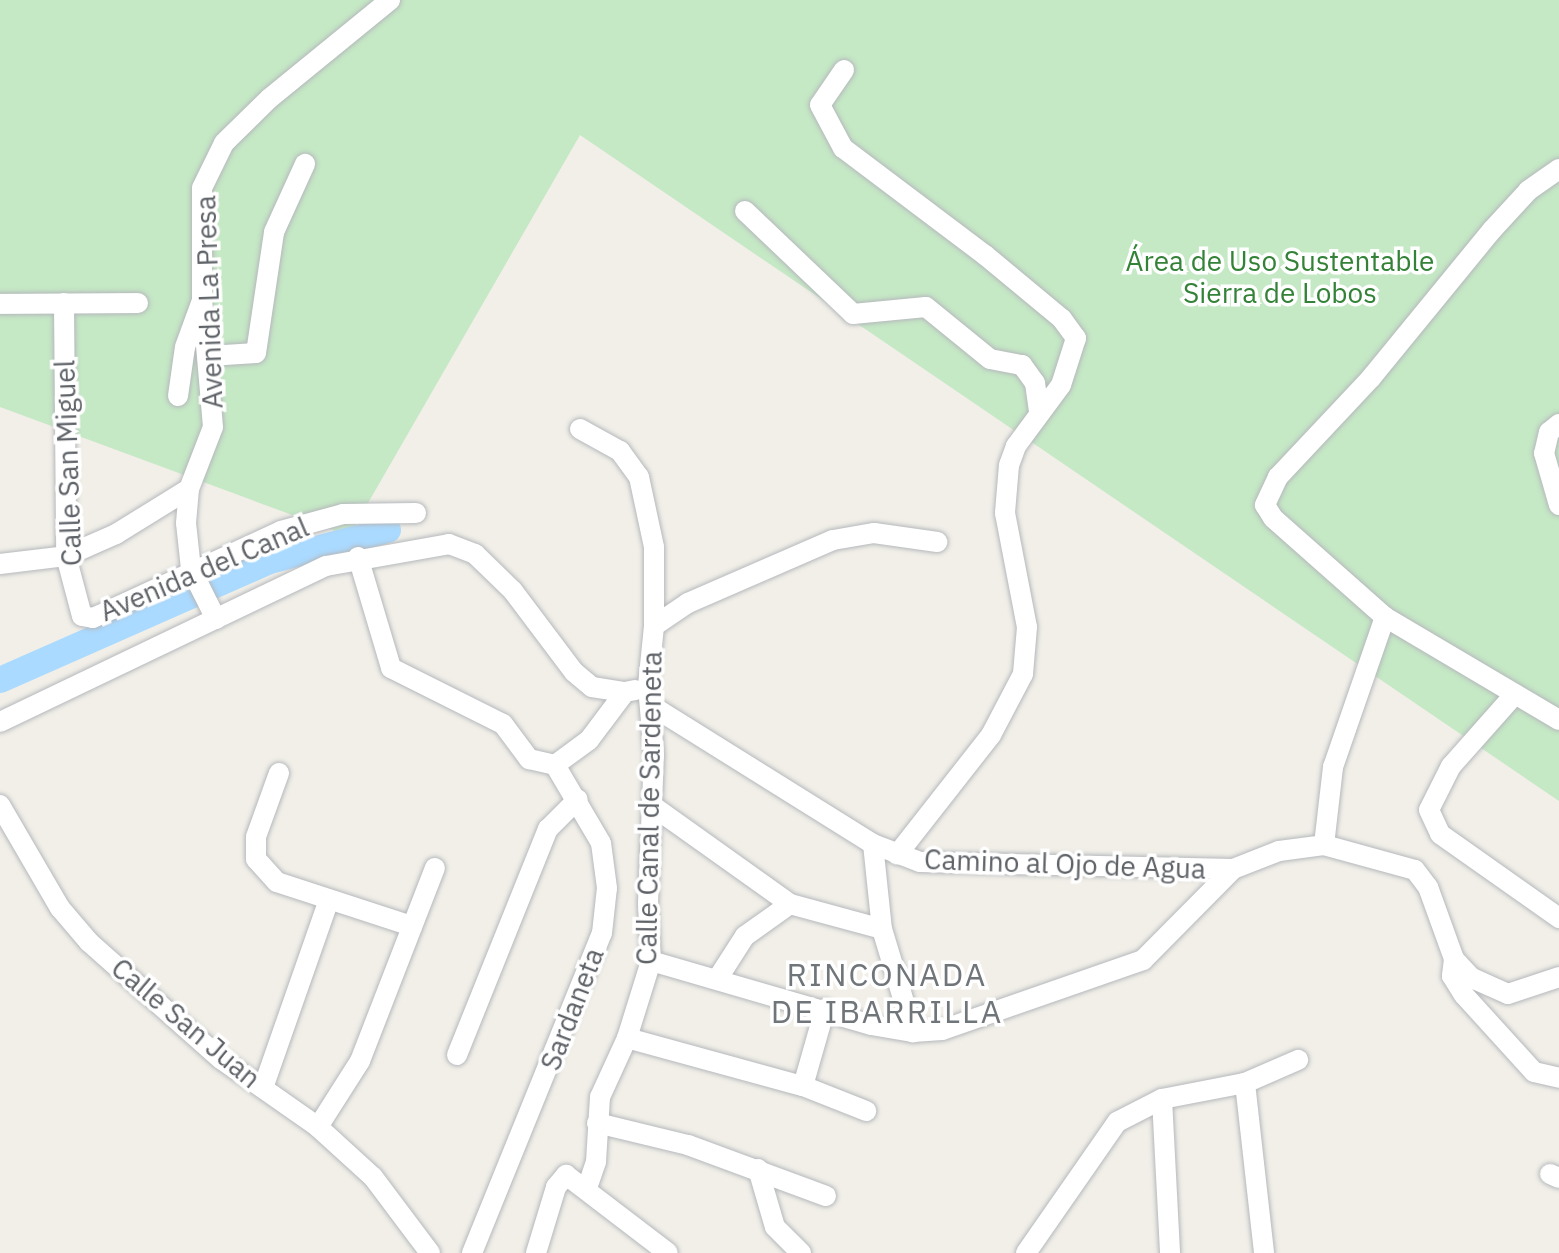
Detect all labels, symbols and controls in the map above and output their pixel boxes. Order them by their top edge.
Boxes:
street label: Avenida La Presa [188,195,230,409]
park label: Área de Uso Sustentable Sierra de Lobos [1126,244,1434,310]
street label: Calle San Miguel [48,359,88,567]
street label: Avenida del Canal [94,510,314,628]
street label: Calle Canal de Sardeneta [629,651,669,965]
street label: Camino al Ojo de Agua [924,842,1206,886]
street label: Sardaneta [533,943,611,1075]
street label: Calle San Juan [105,951,267,1095]
district label: RINCONADA DE IBARRILLA [771,956,1003,1031]

